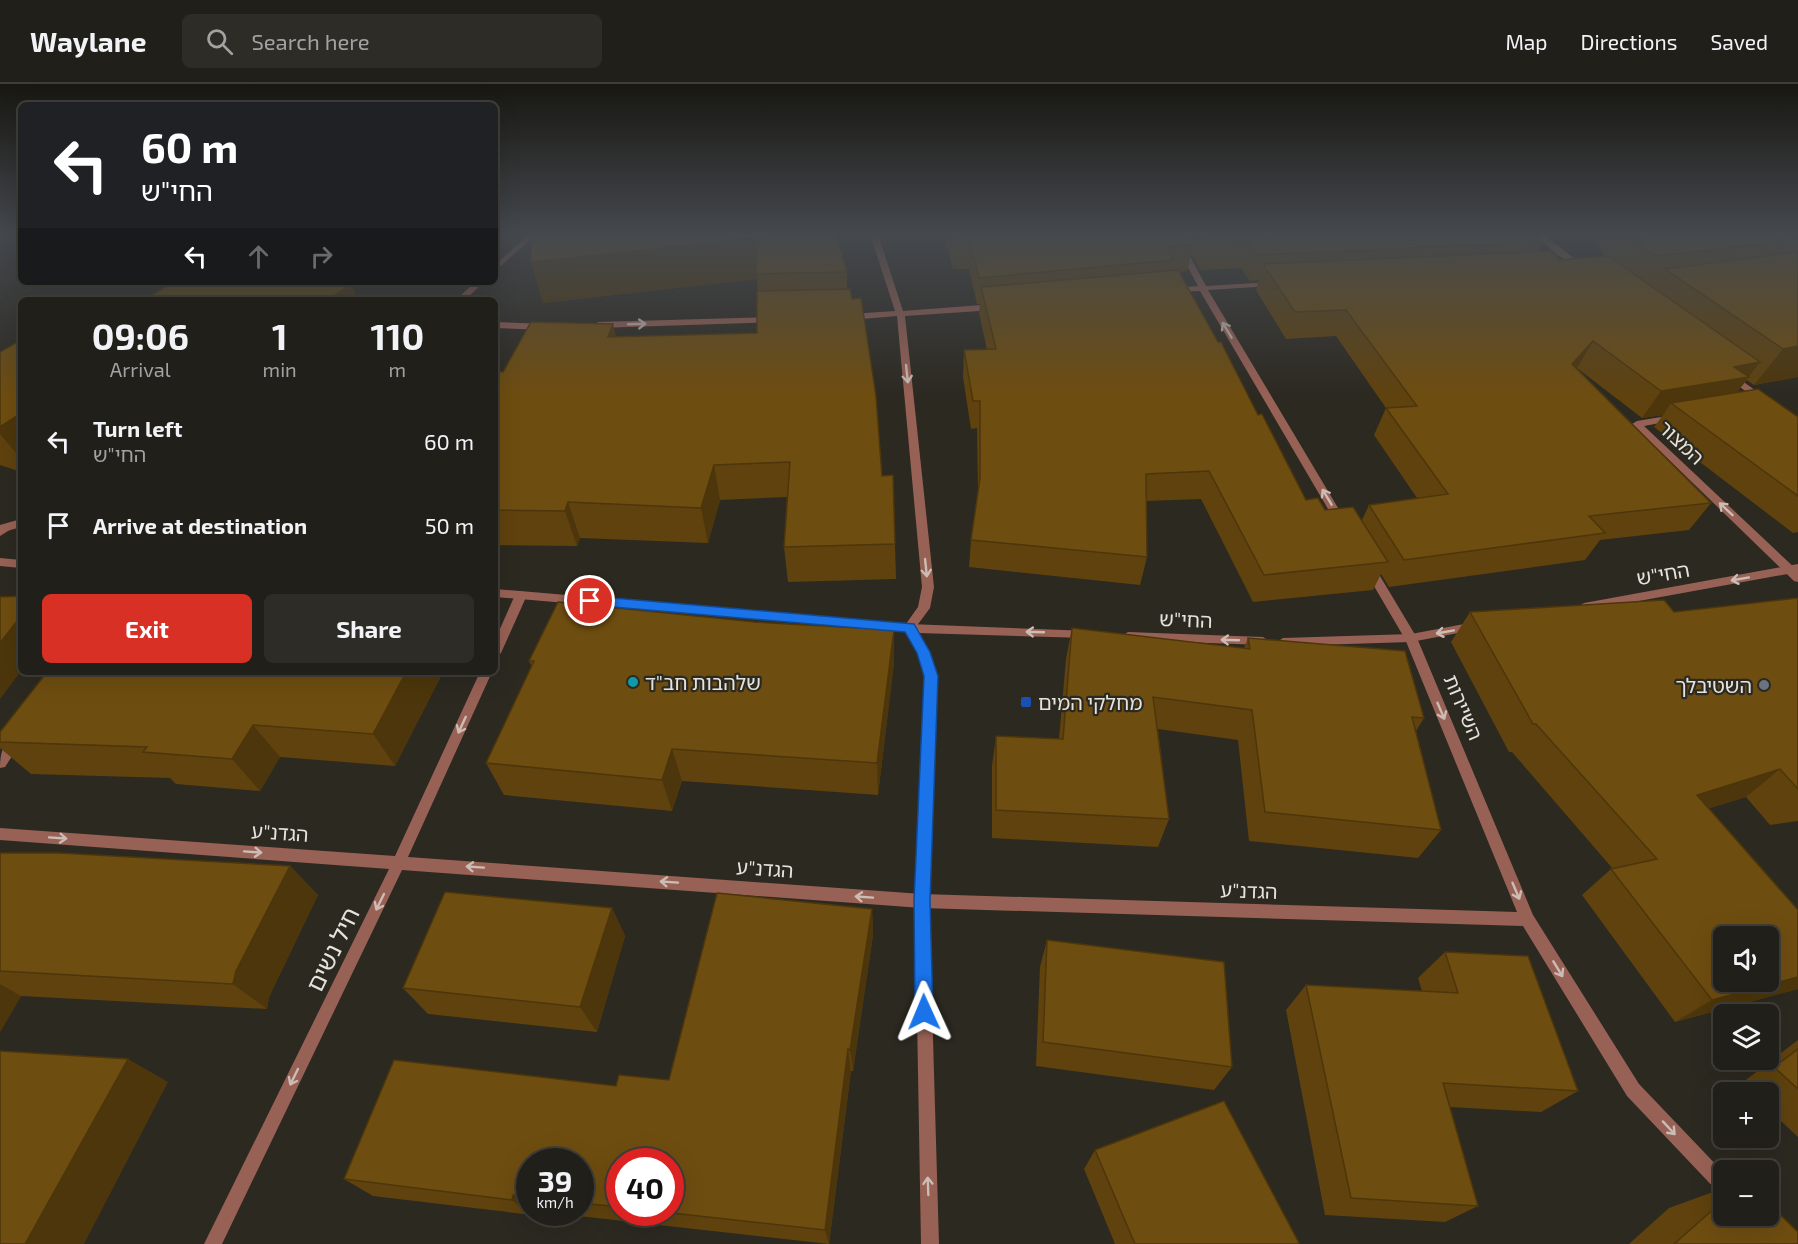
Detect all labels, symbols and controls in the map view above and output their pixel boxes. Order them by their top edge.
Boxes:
search box [182,14,602,68]
text: Waylane [30,24,146,58]
icon: search [203,25,236,58]
text: Search here [251,28,370,54]
text: Map [1505,29,1548,54]
text: Directions [1581,29,1677,54]
text: Saved [1710,29,1768,54]
text: 60 m [141,121,238,171]
icon: left [42,126,120,204]
text: החי"ש [141,174,213,206]
icon: left [179,240,212,273]
icon: ahead [242,240,275,273]
icon: right [305,240,338,273]
text: 09:06 [92,314,189,357]
text: 1 [272,314,287,357]
text: 110 [370,314,424,357]
one-way arrow [627,318,647,330]
one-way arrow [1221,322,1233,339]
text: Arrival [110,357,171,381]
text: min [263,357,297,381]
text: m [389,357,406,381]
one-way arrow [902,363,913,383]
text: Turn left [93,415,182,441]
street label: המצור [1654,415,1710,469]
icon: left [42,425,75,458]
text: 60 m [424,428,474,454]
text: החי"ש [93,442,146,466]
one-way arrow [1321,489,1333,506]
one-way arrow [1718,501,1733,516]
icon: arrive [42,509,75,542]
text: Arrive at destination [93,512,307,538]
text: 50 m [425,512,474,538]
one-way arrow [921,557,932,577]
street label: החי"ש [1635,557,1691,589]
one-way arrow [1731,574,1751,585]
pin [564,575,615,626]
icon: arrive [573,584,606,617]
button: Exit [42,594,252,663]
button: Share [264,594,474,663]
street label: החי"ש [1159,606,1213,632]
one-way arrow [1436,626,1455,637]
one-way arrow [1025,627,1045,638]
one-way arrow [1220,634,1240,645]
place label: שלהבות חב"ד [645,670,761,694]
street label: השיירות [1440,671,1488,743]
place label: השטיבלך [1675,673,1752,697]
marker: שלהבות חב"ד [626,675,640,689]
marker: השטיבלך [1757,678,1771,692]
place label: מחלקי המים [1038,690,1143,714]
marker: מחלקי המים [1019,695,1033,709]
one-way arrow [1436,701,1447,720]
one-way arrow [456,716,467,734]
street label: הגדנ"ע [251,818,309,846]
one-way arrow [48,833,68,844]
one-way arrow [242,846,262,857]
street label: הגדנ"ע [736,854,794,882]
one-way arrow [465,861,485,872]
one-way arrow [660,876,680,887]
street label: הגדנ"ע [1220,877,1278,903]
one-way arrow [1511,881,1522,900]
one-way arrow [854,891,874,902]
one-way arrow [373,893,385,911]
street label: חיל נשים [299,902,365,996]
map controls [1713,926,1779,1226]
button: sound [1713,926,1779,992]
one-way arrow [1552,960,1564,977]
position arrow [892,980,956,1044]
button: layers [1713,1004,1779,1070]
one-way arrow [288,1068,300,1086]
button: + [1713,1082,1779,1148]
one-way arrow [1661,1120,1675,1135]
speed limit sign: 40 [606,1148,684,1226]
button: − [1713,1160,1779,1226]
text: 39 [538,1162,572,1198]
one-way arrow [922,1176,934,1196]
text: km/h [536,1193,574,1211]

